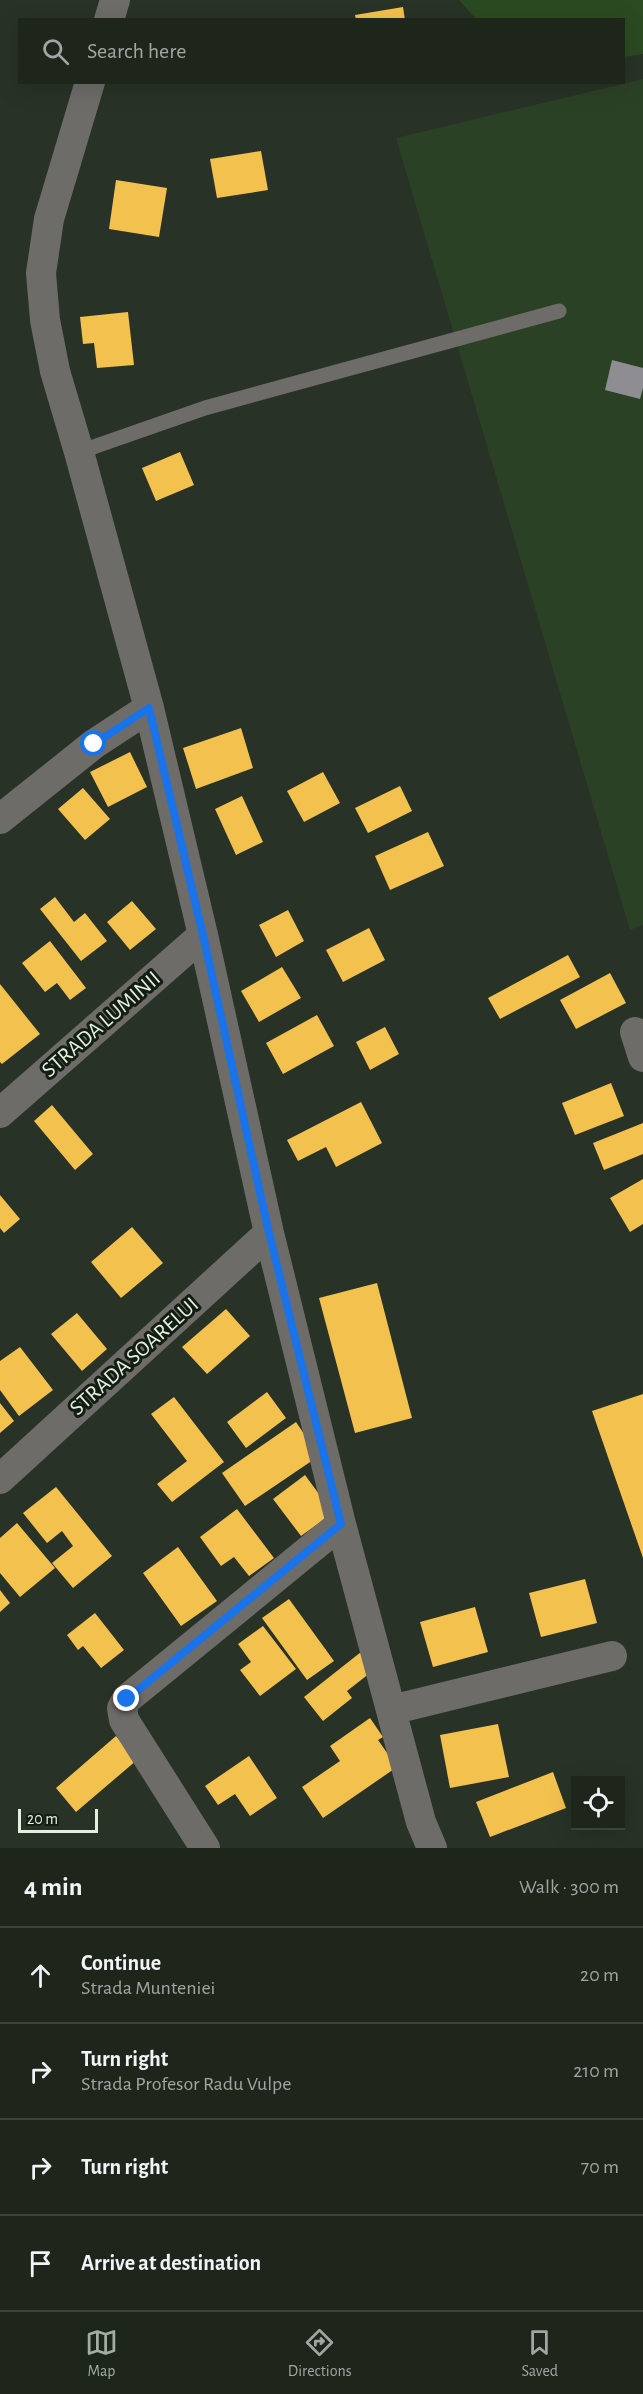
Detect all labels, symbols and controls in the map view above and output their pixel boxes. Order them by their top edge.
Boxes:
search box [18,18,625,84]
icon: search [39,35,72,68]
text: Search here [87,40,186,62]
route start [80,730,106,756]
street label: STRADA LUMINII [38,967,164,1081]
street label: STRADA SOARELUI [66,1293,202,1419]
route end [113,1685,139,1711]
map controls [571,1776,625,1830]
button: locate [571,1776,625,1830]
scale bar [18,1806,98,1834]
text: 20 m [27,1811,58,1827]
text: 4 min [24,1874,83,1900]
text: Walk · 300 m [519,1877,619,1897]
text: Continue [81,1952,161,1974]
icon: ahead [24,1959,57,1992]
text: 20 m [580,1965,619,1985]
text: Strada Munteniei [81,1978,215,1998]
text: Turn right [81,2048,168,2070]
icon: right [24,2055,57,2088]
text: 210 m [573,2061,619,2081]
text: Strada Profesor Radu Vulpe [81,2074,291,2094]
icon: right [24,2151,57,2184]
text: Turn right [81,2156,168,2178]
text: 70 m [581,2157,619,2177]
icon: arrive [24,2247,57,2280]
text: Arrive at destination [81,2252,261,2274]
tab: Map [85,2326,118,2381]
tab: Directions [288,2326,352,2381]
tab: Saved [521,2326,558,2381]

